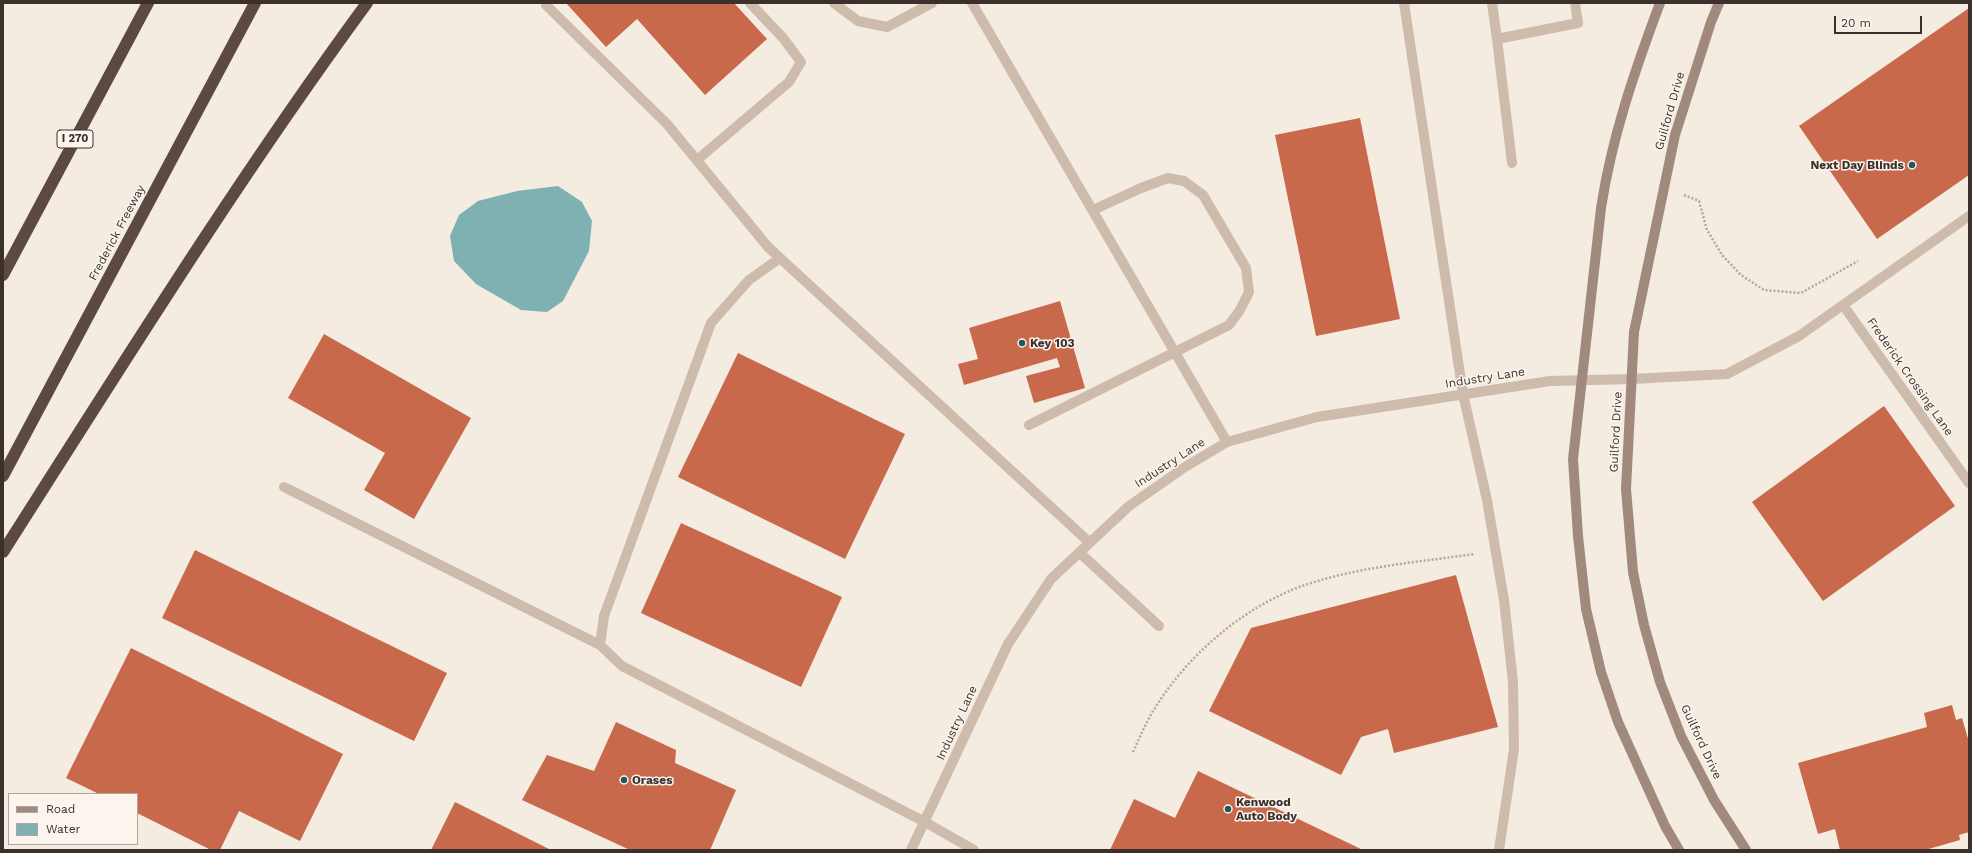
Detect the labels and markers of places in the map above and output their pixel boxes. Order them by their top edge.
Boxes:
place label: Next Day Blinds [1810,158,1904,172]
marker: Next Day Blinds [1907,160,1917,170]
place label: Key 103 [1030,336,1075,350]
marker: Key 103 [1017,338,1027,348]
place label: Orases [632,773,673,787]
marker: Orases [619,775,629,785]
place label: Kenwood Auto Body [1236,795,1297,823]
marker: Kenwood Auto Body [1223,804,1233,814]

